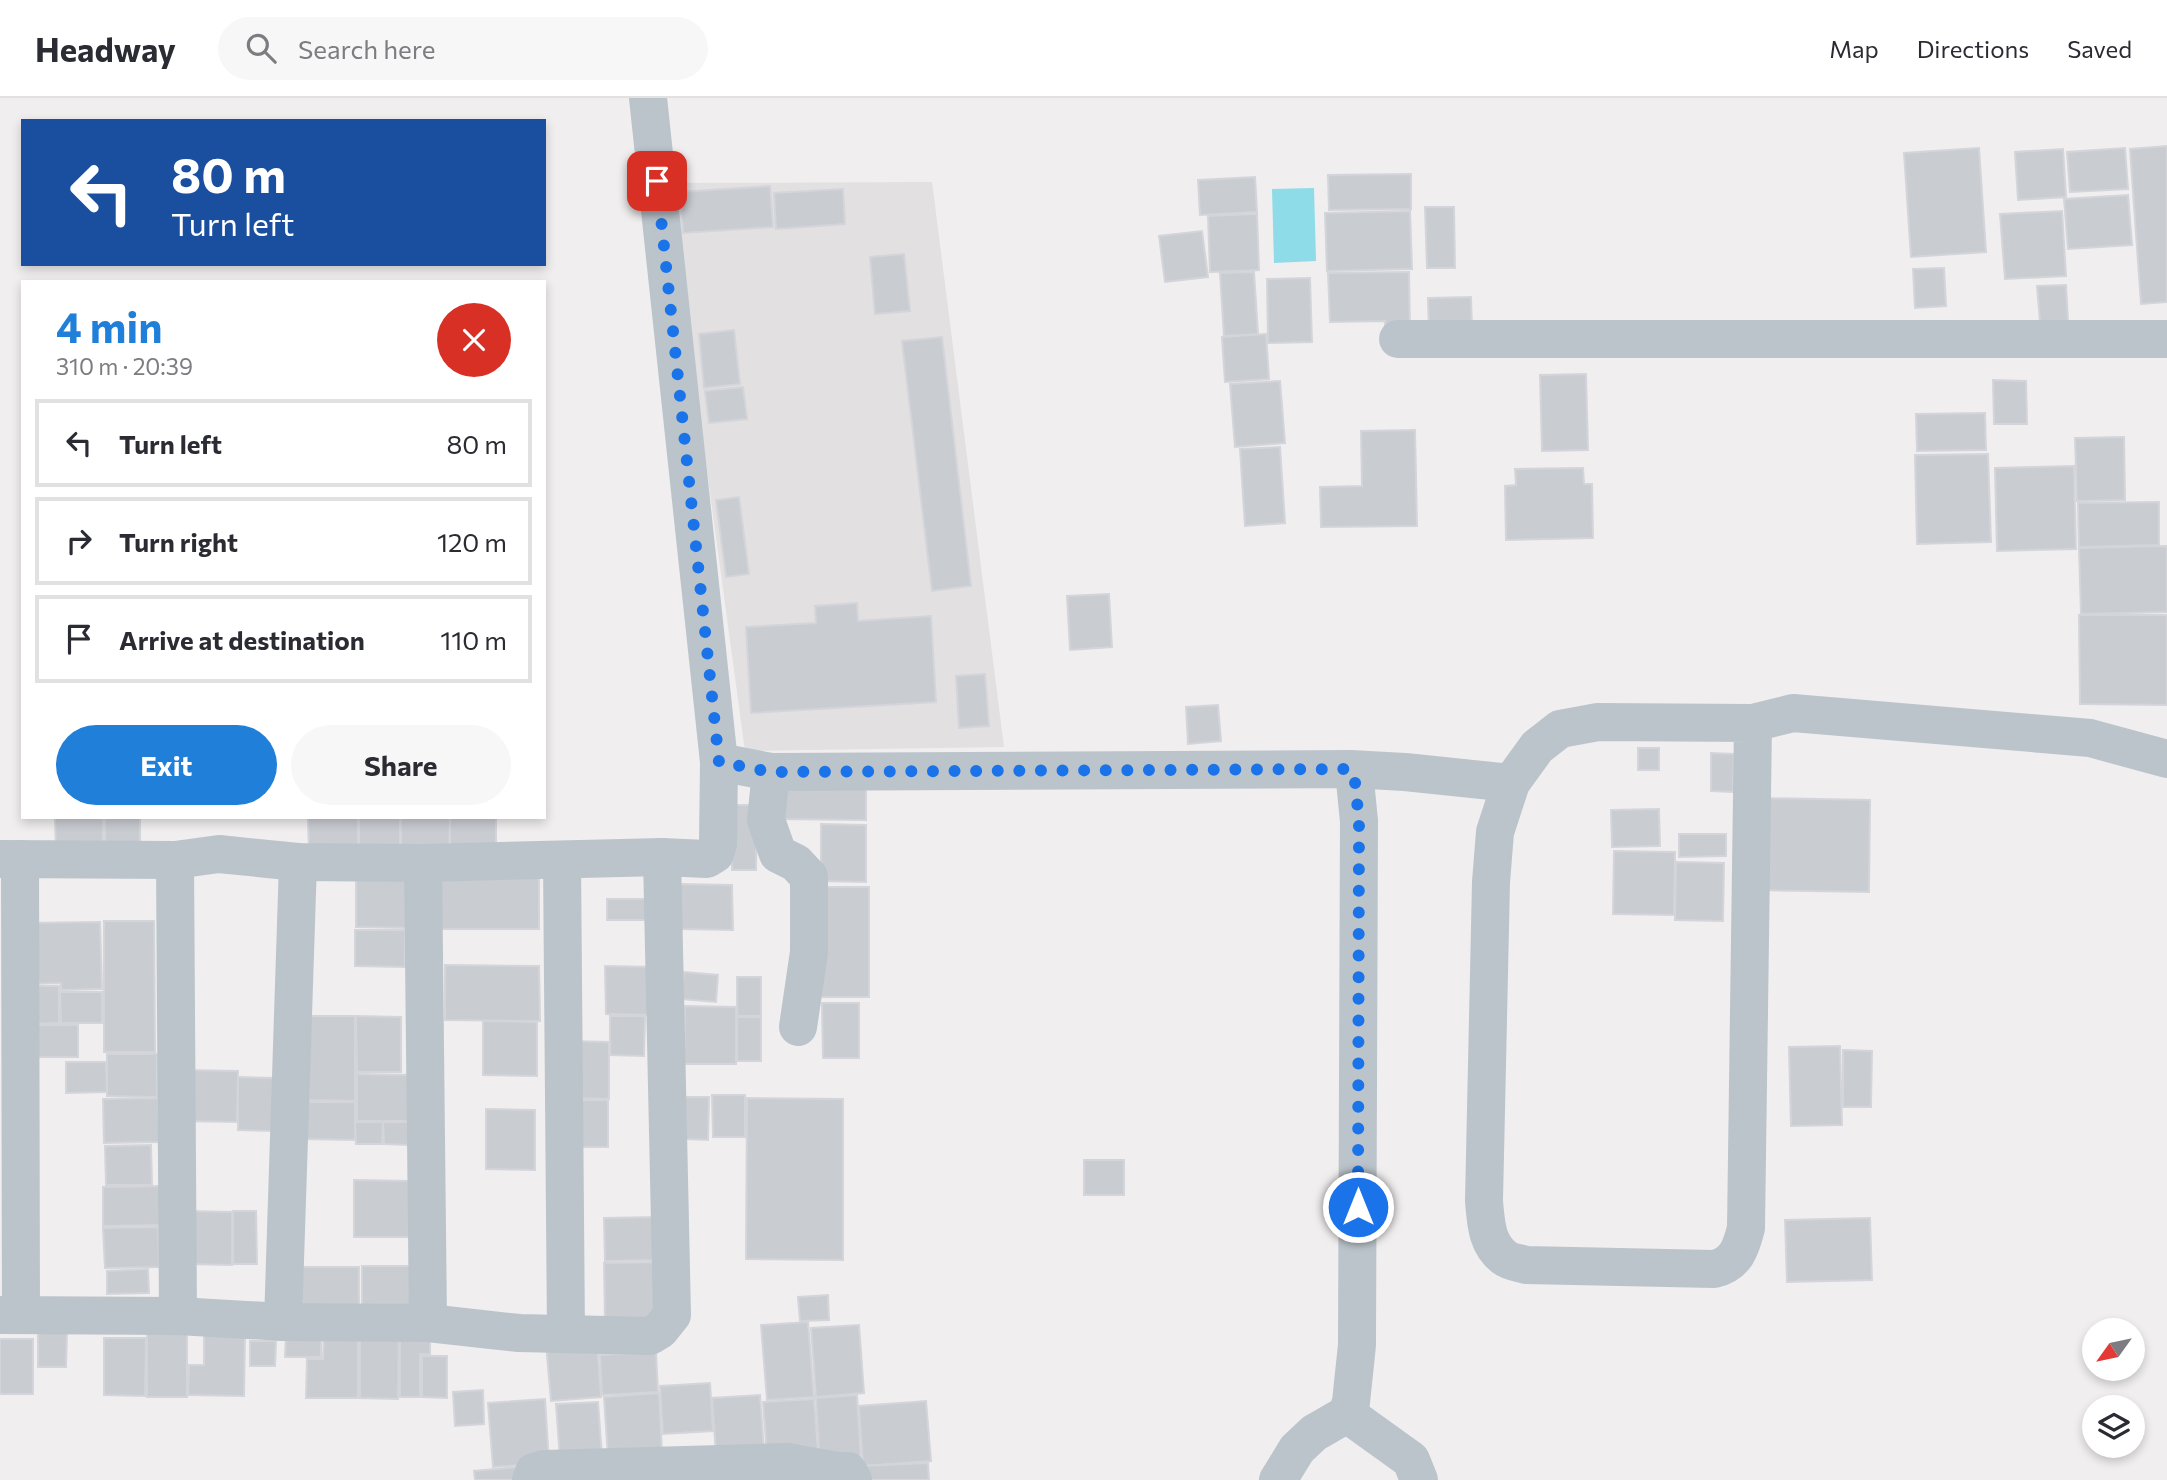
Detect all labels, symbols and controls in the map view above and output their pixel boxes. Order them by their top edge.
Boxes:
search box [218,17,708,80]
text: Headway [35,28,176,69]
icon: search [242,29,280,67]
text: Search here [298,33,436,64]
text: Map [1829,34,1879,63]
text: Directions [1917,34,2029,63]
text: Saved [2067,34,2132,63]
text: 80 m [171,143,286,203]
icon: left [56,147,147,238]
pin [627,151,687,211]
icon: arrive [638,162,676,200]
text: Turn left [171,203,295,243]
text: 4 min [56,300,162,352]
button: close [437,303,511,377]
text: 310 m · 20:39 [56,352,193,380]
icon: left [60,424,98,462]
text: Turn left [119,428,222,459]
text: 80 m [447,428,507,459]
icon: right [60,522,98,560]
text: Turn right [119,526,238,557]
text: 120 m [437,526,507,557]
icon: arrive [60,620,98,658]
text: Arrive at destination [119,624,365,655]
text: 110 m [440,624,507,655]
button: Exit [56,725,277,805]
button: Share [291,725,511,805]
position arrow [1321,1170,1395,1244]
north arrow [2082,1318,2146,1381]
map controls [2082,1318,2145,1458]
button: layers [2082,1395,2145,1458]

